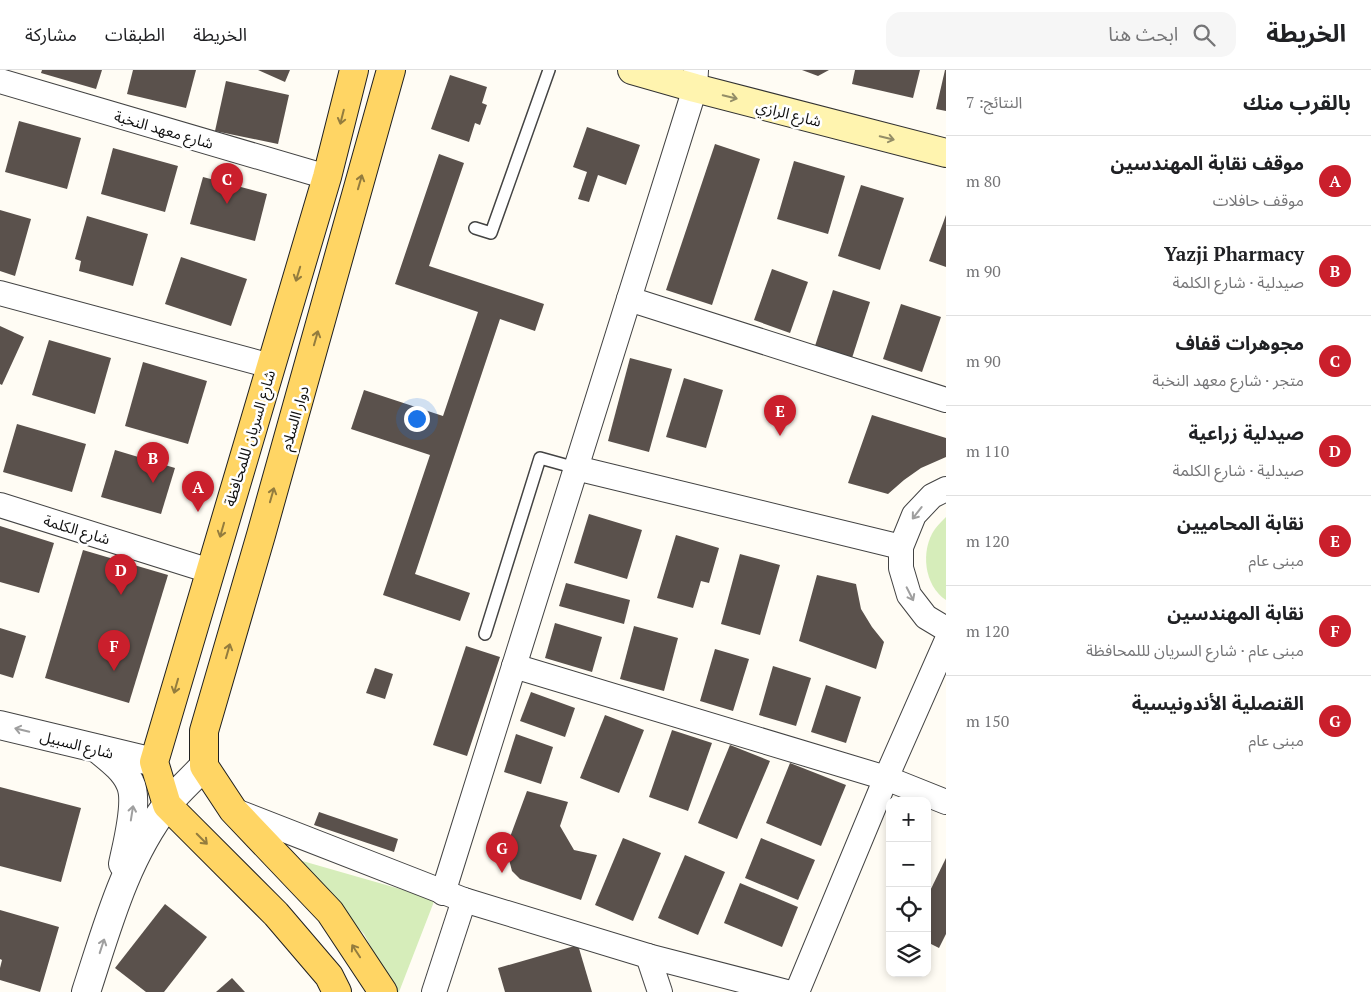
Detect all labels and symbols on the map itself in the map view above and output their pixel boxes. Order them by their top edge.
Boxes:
one-way arrow [721,93,737,103]
street label: شارع الرازي [754,95,824,134]
street label: شارع معهد النخبة [111,105,216,156]
one-way arrow [337,109,346,125]
one-way arrow [879,134,895,143]
pin: C [211,163,243,204]
one-way arrow [356,174,365,190]
one-way arrow [293,265,303,281]
one-way arrow [312,330,322,346]
street label: شارع السريان لللمحافظة [219,367,282,509]
street label: دوار االسلام [275,383,315,453]
pin: E [764,395,796,436]
your location [404,406,430,432]
pin: B [137,442,169,483]
pin: A [182,471,214,512]
one-way arrow [268,487,278,503]
one-way arrow [912,506,923,519]
street label: شارع الكلمة [40,509,113,552]
one-way arrow [216,522,226,538]
pin: D [105,554,137,595]
one-way arrow [905,586,915,601]
pin: F [98,630,130,671]
one-way arrow [223,643,233,659]
one-way arrow [171,678,181,694]
one-way arrow [14,725,30,734]
street label: شارع السبيل [38,725,116,766]
one-way arrow [127,805,137,821]
pin: G [486,832,518,873]
one-way arrow [195,833,207,845]
one-way arrow [97,938,107,954]
one-way arrow [351,945,361,959]

